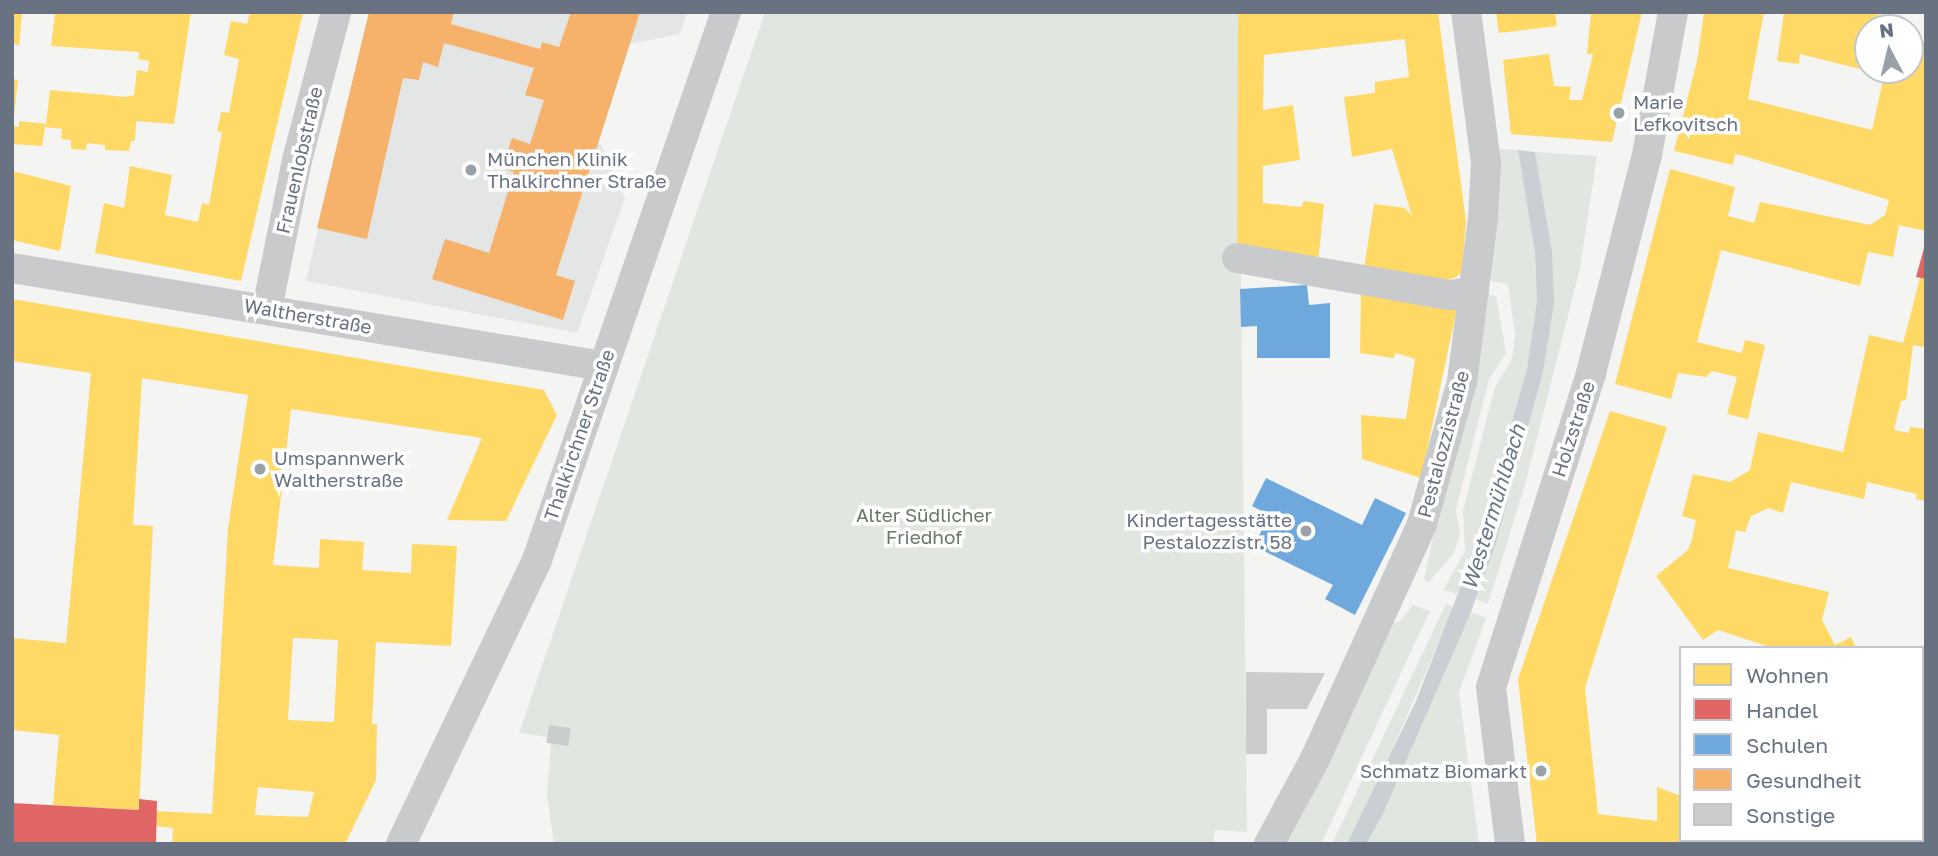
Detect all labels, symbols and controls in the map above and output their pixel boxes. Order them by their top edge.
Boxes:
north arrow [1854,14,1924,84]
text: N [1878,17,1895,42]
street label: Frauenlobstraße [271,84,327,236]
place label: Marie Lefkovitsch [1633,91,1738,135]
marker: Marie Lefkovitsch [1611,105,1627,121]
place label: München Klinik Thalkirchner Straße [487,148,667,192]
marker: München Klinik Thalkirchner Straße [461,160,481,180]
street label: Waltherstraße [242,294,374,338]
street label: Thalkirchner Straße [539,346,619,524]
street label: Pestalozzistraße [1412,368,1474,520]
street label: Holzstraße [1547,378,1599,480]
water label: Westermühlbach [1456,421,1530,593]
place label: Umspannwerk Waltherstraße [274,447,405,491]
marker: Umspannwerk Waltherstraße [252,461,268,477]
park label: Alter Südlicher Friedhof [856,504,992,548]
place label: Kindertagesstätte Pestalozzistr. 58 [1126,509,1292,553]
marker: Kindertagesstätte Pestalozzistr. 58 [1298,523,1314,539]
legend [1679,646,1924,842]
text: Wohnen [1746,662,1829,688]
text: Handel [1746,697,1819,723]
text: Schulen [1746,732,1828,758]
place label: Schmatz Biomarkt [1360,760,1527,782]
marker: Schmatz Biomarkt [1533,763,1549,779]
text: Gesundheit [1746,767,1862,793]
text: Sonstige [1746,802,1835,828]

